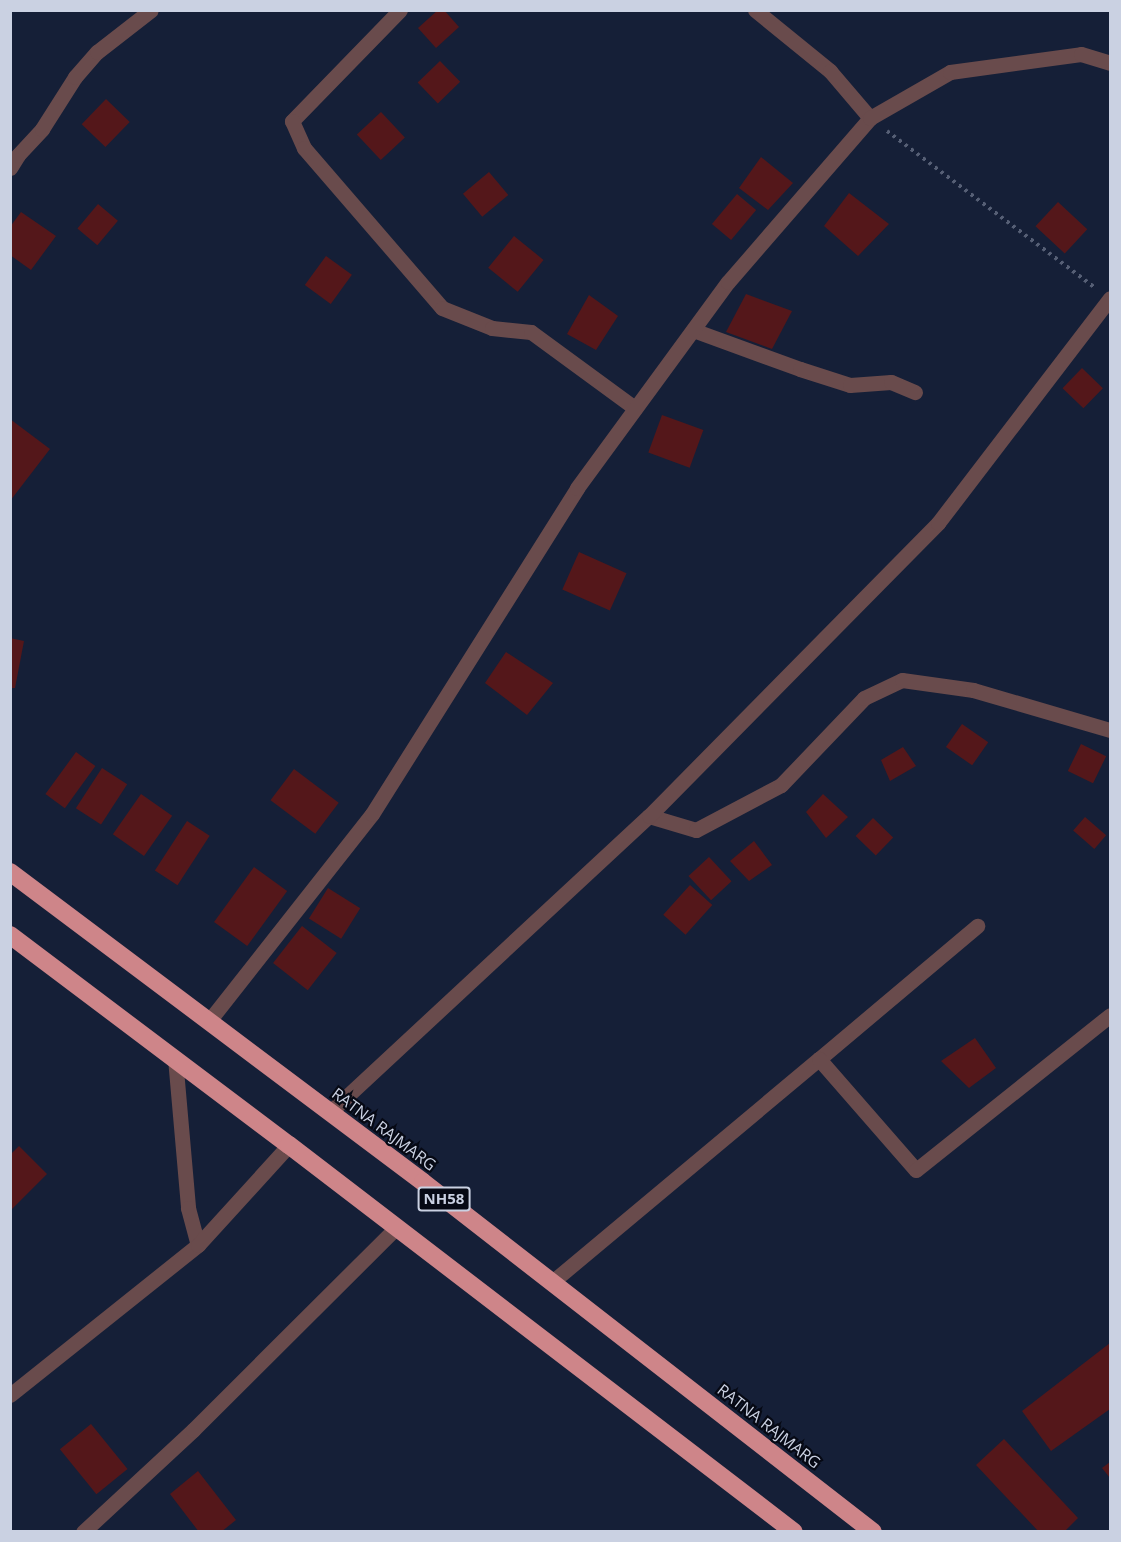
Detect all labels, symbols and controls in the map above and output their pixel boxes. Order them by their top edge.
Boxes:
street label: RATNA RAJMARG [328,1084,440,1174]
road number: NH58 [417,1187,471,1211]
street label: RATNA RAJMARG [714,1380,824,1472]

